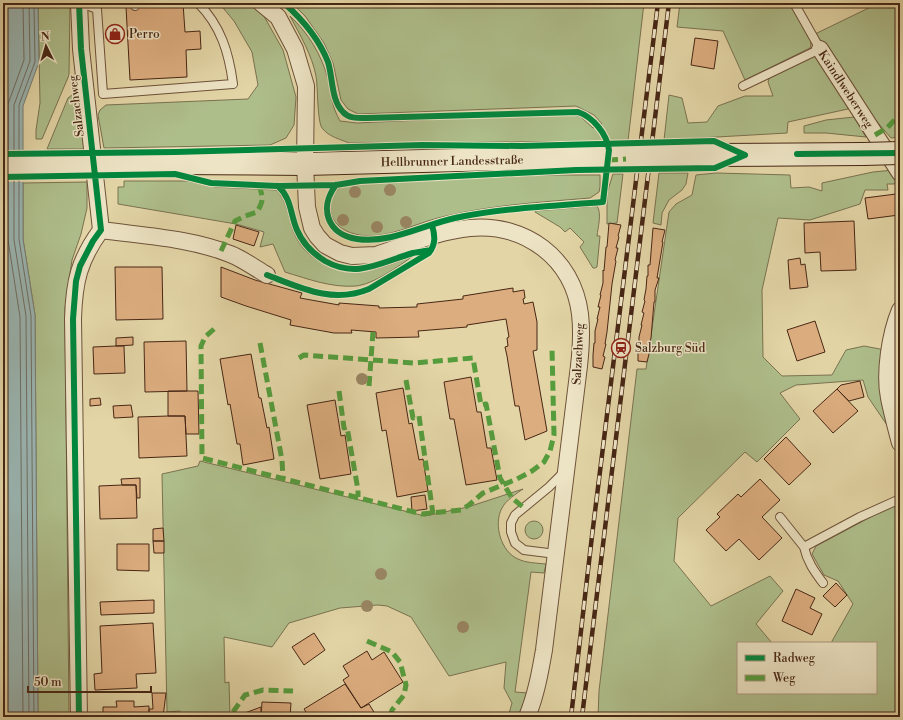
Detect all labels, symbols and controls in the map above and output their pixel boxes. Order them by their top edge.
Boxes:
shop icon: Perro [104,23,126,45]
north arrow [26,26,66,66]
place label: Perro [129,27,160,42]
text: N [40,30,50,44]
street label: Kaindlweberweg [815,47,877,132]
street label: Salzachweg [65,74,88,138]
street label: Hellbrunner Landesstraße [380,153,524,170]
street label: Salzachweg [569,322,588,385]
station icon: Salzburg Süd [610,337,632,359]
place label: Salzburg Süd [635,341,705,356]
legend [737,642,877,694]
text: Radweg [773,651,816,666]
scale bar [28,668,151,694]
text: Weg [772,671,796,686]
text: 50 m [34,675,62,690]

